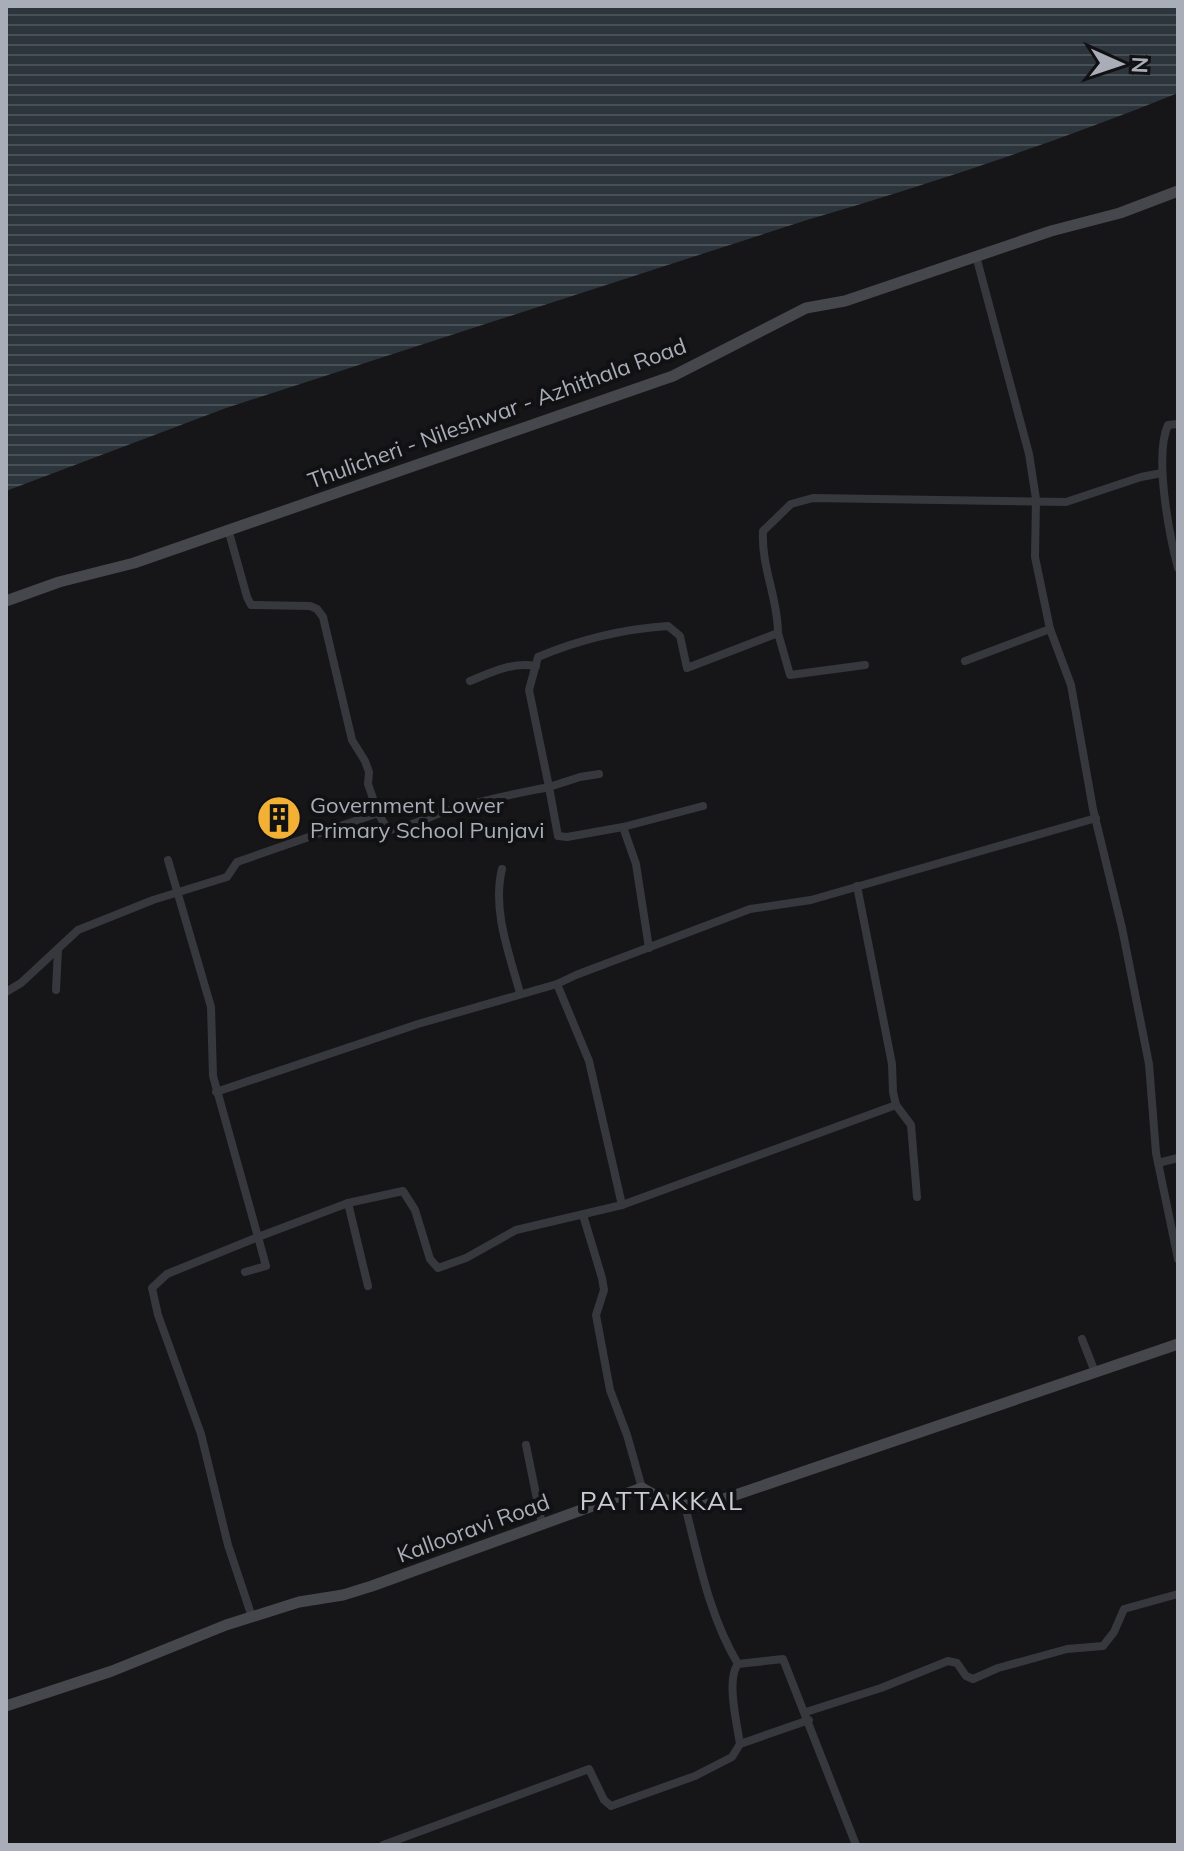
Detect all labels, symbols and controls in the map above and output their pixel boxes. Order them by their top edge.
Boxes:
north arrow [1080,24,1160,104]
text: N [1126,56,1154,74]
street label: Thulicheri - Nileshwar - Azhithala Road [304,331,690,495]
place label: Government Lower Primary School Punjavi [310,791,545,844]
building icon: Government Lower Primary School Punjavi [255,794,303,842]
district label: PATTAKKAL [580,1484,744,1517]
street label: Kallooravi Road [393,1487,553,1569]

